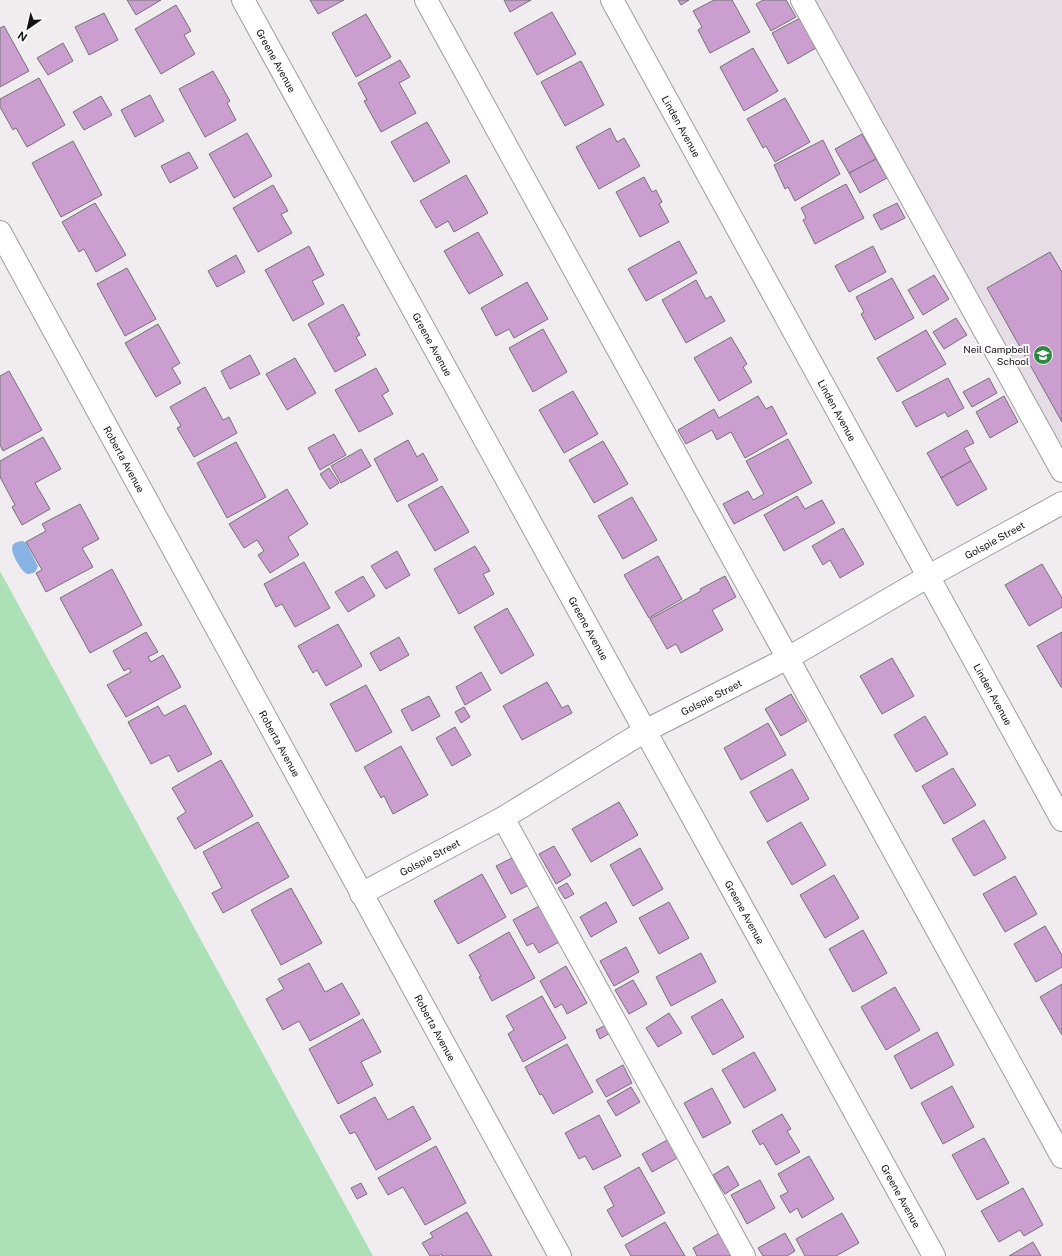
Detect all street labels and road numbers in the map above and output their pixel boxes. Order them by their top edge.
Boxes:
street label: Greene Avenue [254,27,299,95]
street label: Linden Avenue [660,93,703,159]
street label: Greene Avenue [410,310,455,379]
street label: Linden Avenue [815,377,859,443]
street label: Roberta Avenue [101,424,147,495]
street label: Golspie Street [962,519,1027,561]
street label: Greene Avenue [566,594,611,662]
street label: Linden Avenue [971,661,1015,727]
street label: Golspie Street [679,677,744,718]
street label: Roberta Avenue [257,708,303,779]
street label: Golspie Street [398,836,462,878]
street label: Greene Avenue [722,878,767,946]
street label: Roberta Avenue [412,992,458,1063]
street label: Greene Avenue [879,1162,923,1230]

